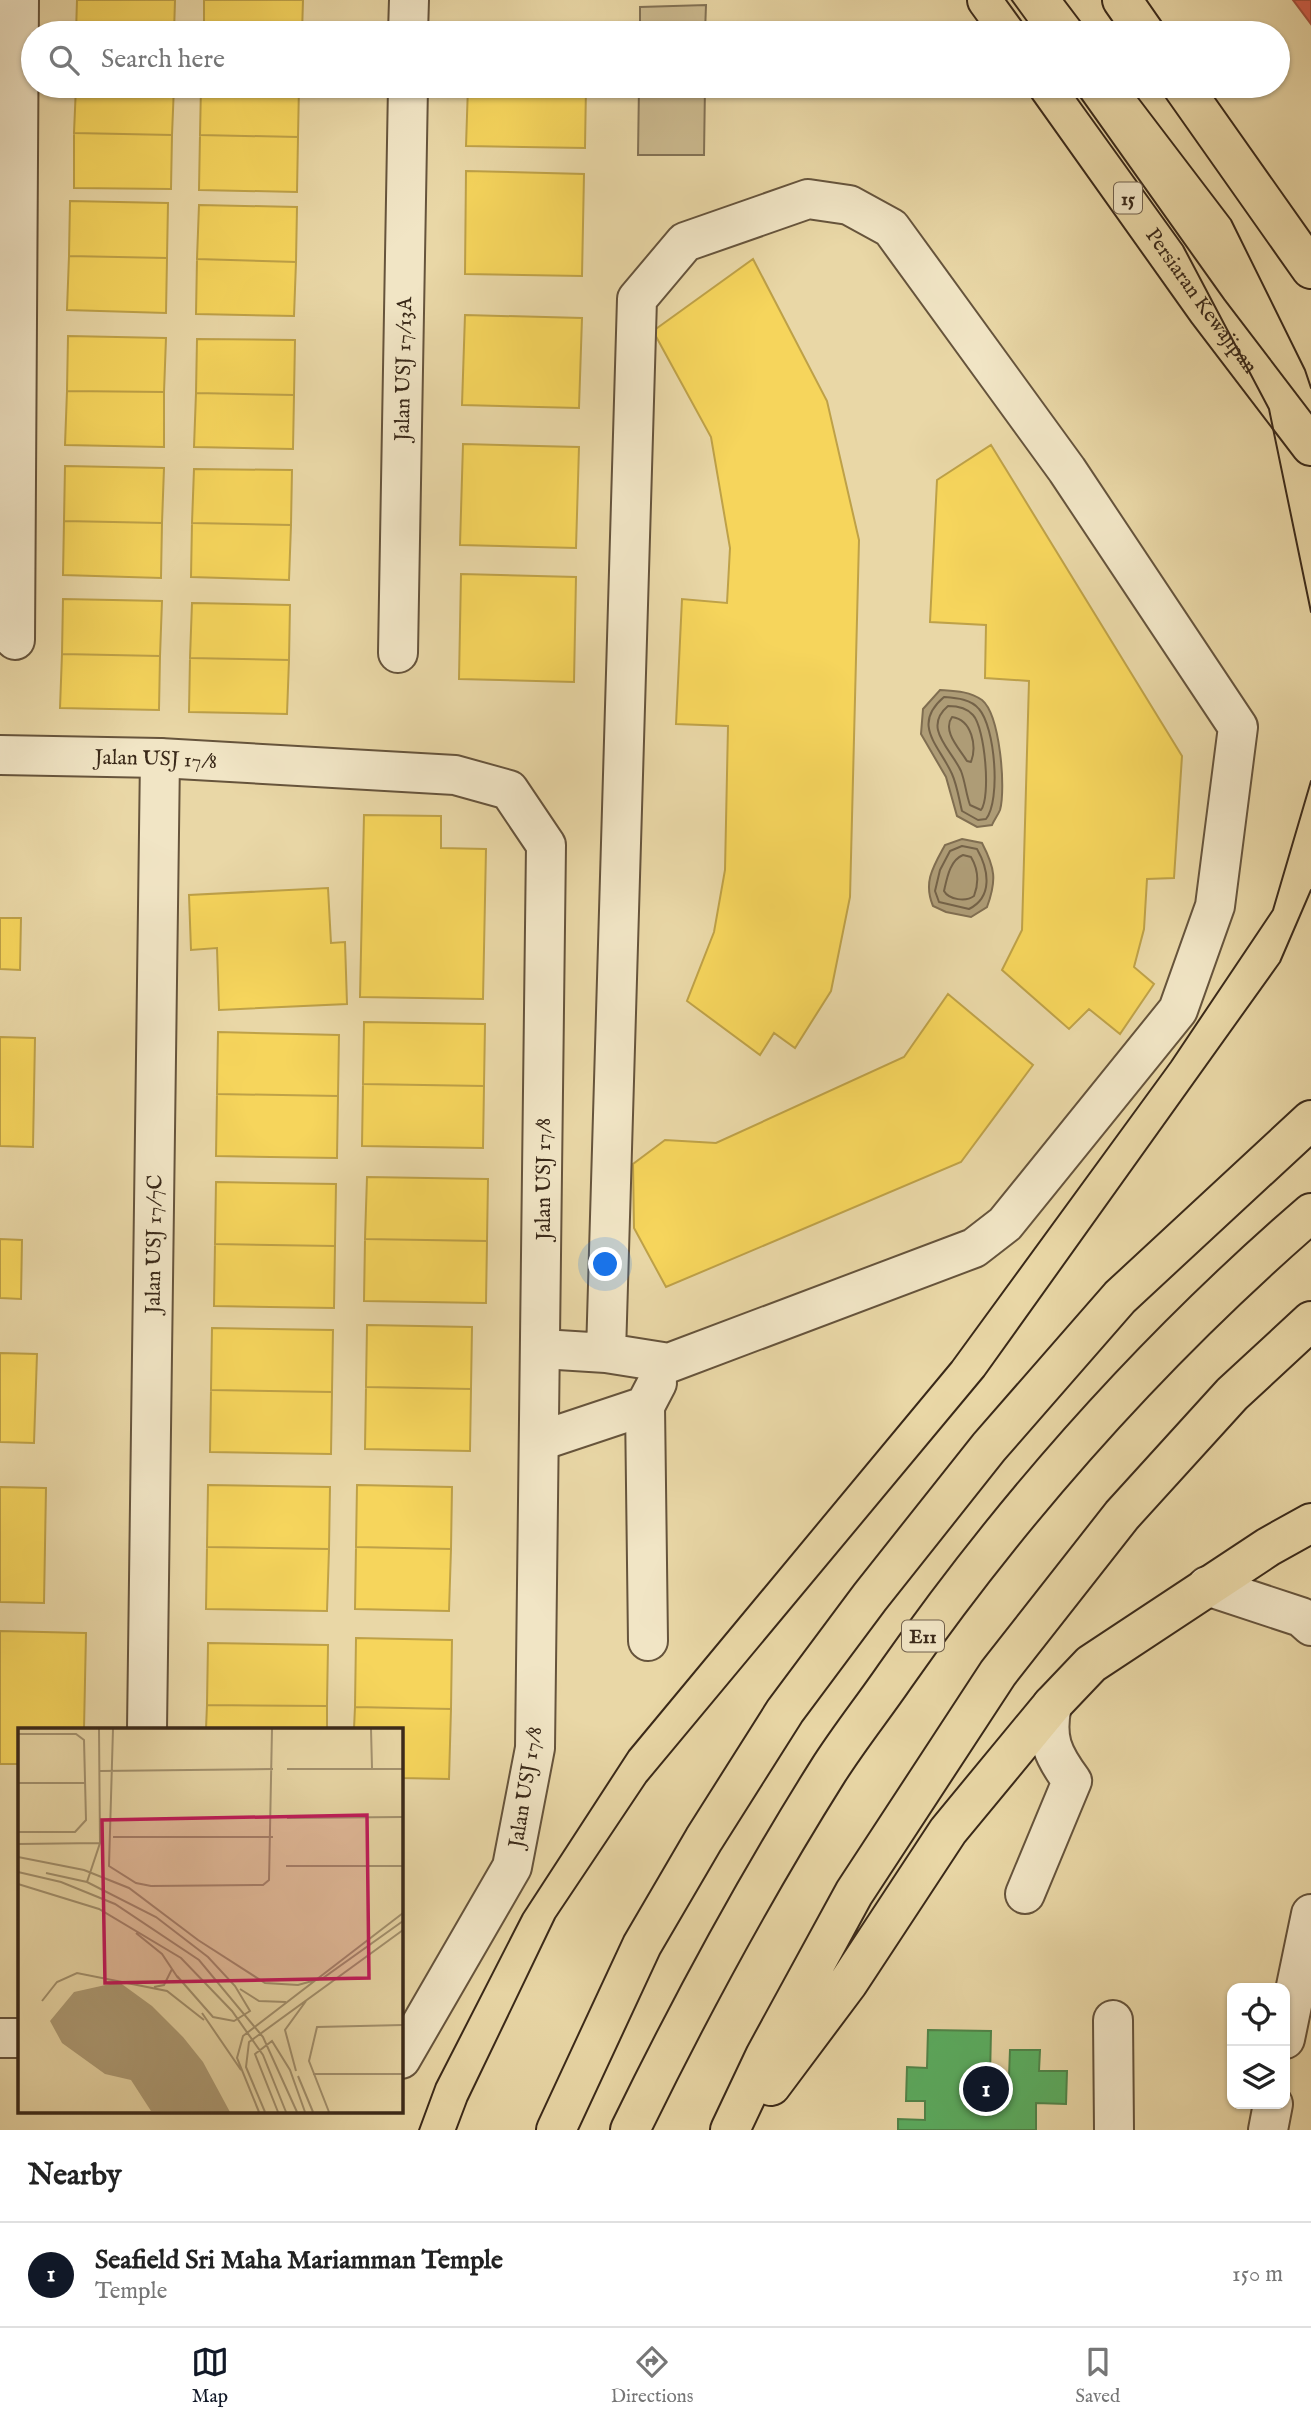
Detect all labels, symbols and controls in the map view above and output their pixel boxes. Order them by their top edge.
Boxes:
search box [21,21,1290,98]
icon: search [45,41,83,79]
text: Search here [101,43,225,76]
road number: 15 [1114,182,1142,214]
street label: Persiaran Kewajipan [1138,223,1263,380]
street label: Jalan USJ 17/13A [390,296,419,443]
street label: Jalan USJ 17/8 [92,745,218,776]
street label: Jalan USJ 17/8 [531,1118,558,1242]
street label: Jalan USJ 17/7C [141,1174,169,1316]
your location [588,1247,622,1281]
road number: E11 [902,1620,944,1652]
street label: Jalan USJ 17/8 [503,1725,549,1852]
inset map [18,1728,402,2112]
map controls [1227,1983,1290,2109]
button: locate [1227,1983,1290,2046]
button: layers [1227,2046,1290,2109]
pin: 1 [963,2063,1009,2115]
text: Nearby [28,2157,121,2195]
text: Seafield Sri Maha Mariamman Temple [95,2244,503,2277]
text: 1 [47,2260,55,2289]
text: 150 m [1232,2260,1283,2289]
text: Temple [95,2277,167,2306]
tab: Map [191,2343,229,2409]
tab: Directions [611,2343,693,2409]
tab: Saved [1075,2343,1120,2409]

